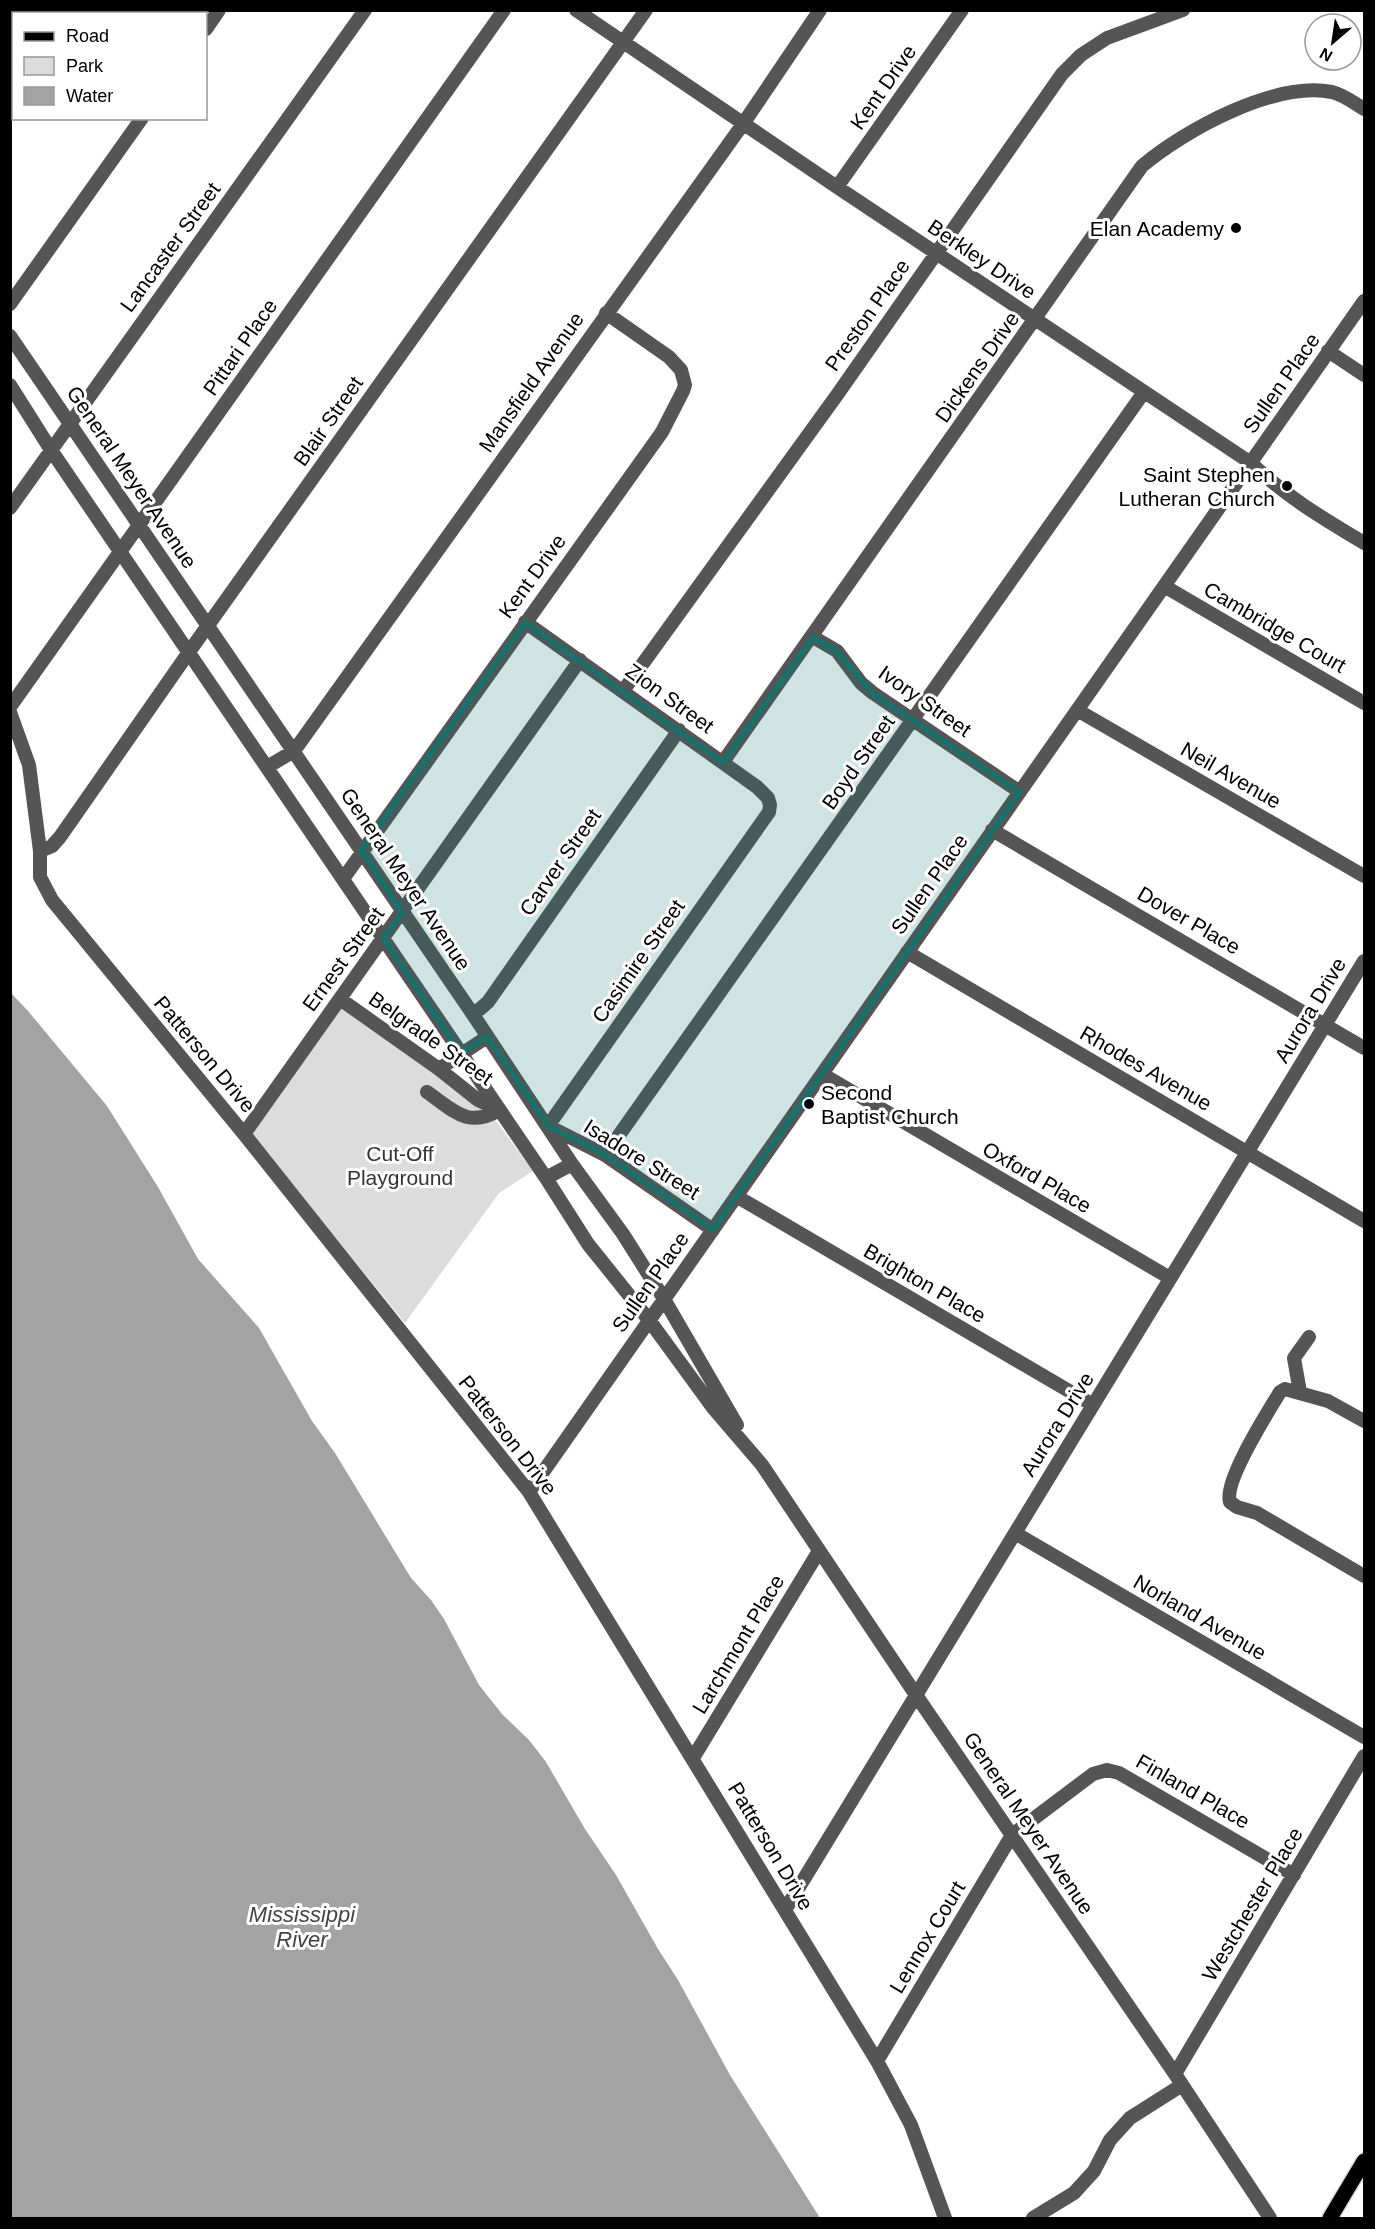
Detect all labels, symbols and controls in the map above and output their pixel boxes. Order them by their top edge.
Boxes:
legend [12,12,207,120]
north arrow [1303,12,1363,72]
text: Road [66,26,109,46]
street label: Kent Drive [845,40,921,134]
text: N [1317,44,1335,65]
text: Park [66,56,104,76]
text: Water [66,86,113,106]
street label: Lancaster Street [115,178,225,316]
street label: Berkley Drive [924,215,1040,303]
place label: Elan Academy [1090,217,1224,240]
marker: Elan Academy [1229,221,1243,235]
street label: Preston Place [820,255,914,375]
street label: Pittari Place [198,295,282,399]
street label: Dickens Drive [930,307,1024,427]
street label: Mansfield Avenue [474,308,588,456]
street label: Sullen Place [1238,329,1324,437]
street label: Blair Street [289,372,367,470]
street label: General Meyer Avenue [63,382,201,572]
place label: Saint Stephen Lutheran Church [1119,463,1275,510]
marker: Saint Stephen Lutheran Church [1280,479,1294,493]
street label: Kent Drive [494,530,570,622]
street label: Cambridge Court [1200,577,1350,677]
street label: Zion Street [622,659,718,738]
street label: Ivory Street [874,661,976,741]
street label: Boyd Street [817,710,899,814]
street label: Neil Avenue [1177,737,1285,813]
street label: General Meyer Avenue [337,784,475,974]
street label: Carver Street [515,804,605,920]
street label: Sullen Place [886,830,972,938]
street label: Dover Place [1134,881,1244,959]
street label: Casimire Street [587,895,689,1027]
street label: Ernest Street [298,903,388,1015]
street label: Aurora Drive [1270,954,1350,1066]
street label: Belgrade Street [365,987,497,1089]
street label: Patterson Drive [150,991,260,1117]
street label: Rhodes Avenue [1076,1021,1216,1115]
place label: Second Baptist Church [821,1081,959,1128]
marker: Second Baptist Church [802,1097,816,1111]
street label: Isadore Street [580,1114,704,1204]
street label: Oxford Place [979,1137,1095,1217]
park label: Cut-Off Playground [347,1142,453,1189]
street label: Sullen Place [607,1228,693,1336]
street label: Brighton Place [860,1239,990,1327]
street label: Aurora Drive [1016,1368,1098,1480]
street label: Patterson Drive [454,1371,562,1499]
street label: Norland Avenue [1130,1570,1270,1664]
street label: Larchmont Place [688,1571,788,1717]
street label: General Meyer Avenue [960,1728,1098,1918]
street label: Finland Place [1132,1749,1254,1833]
street label: Patterson Drive [724,1778,818,1914]
street label: Westchester Place [1197,1823,1307,1985]
street label: Lennox Court [885,1877,969,1997]
water label: Mississippi River [249,1902,356,1952]

